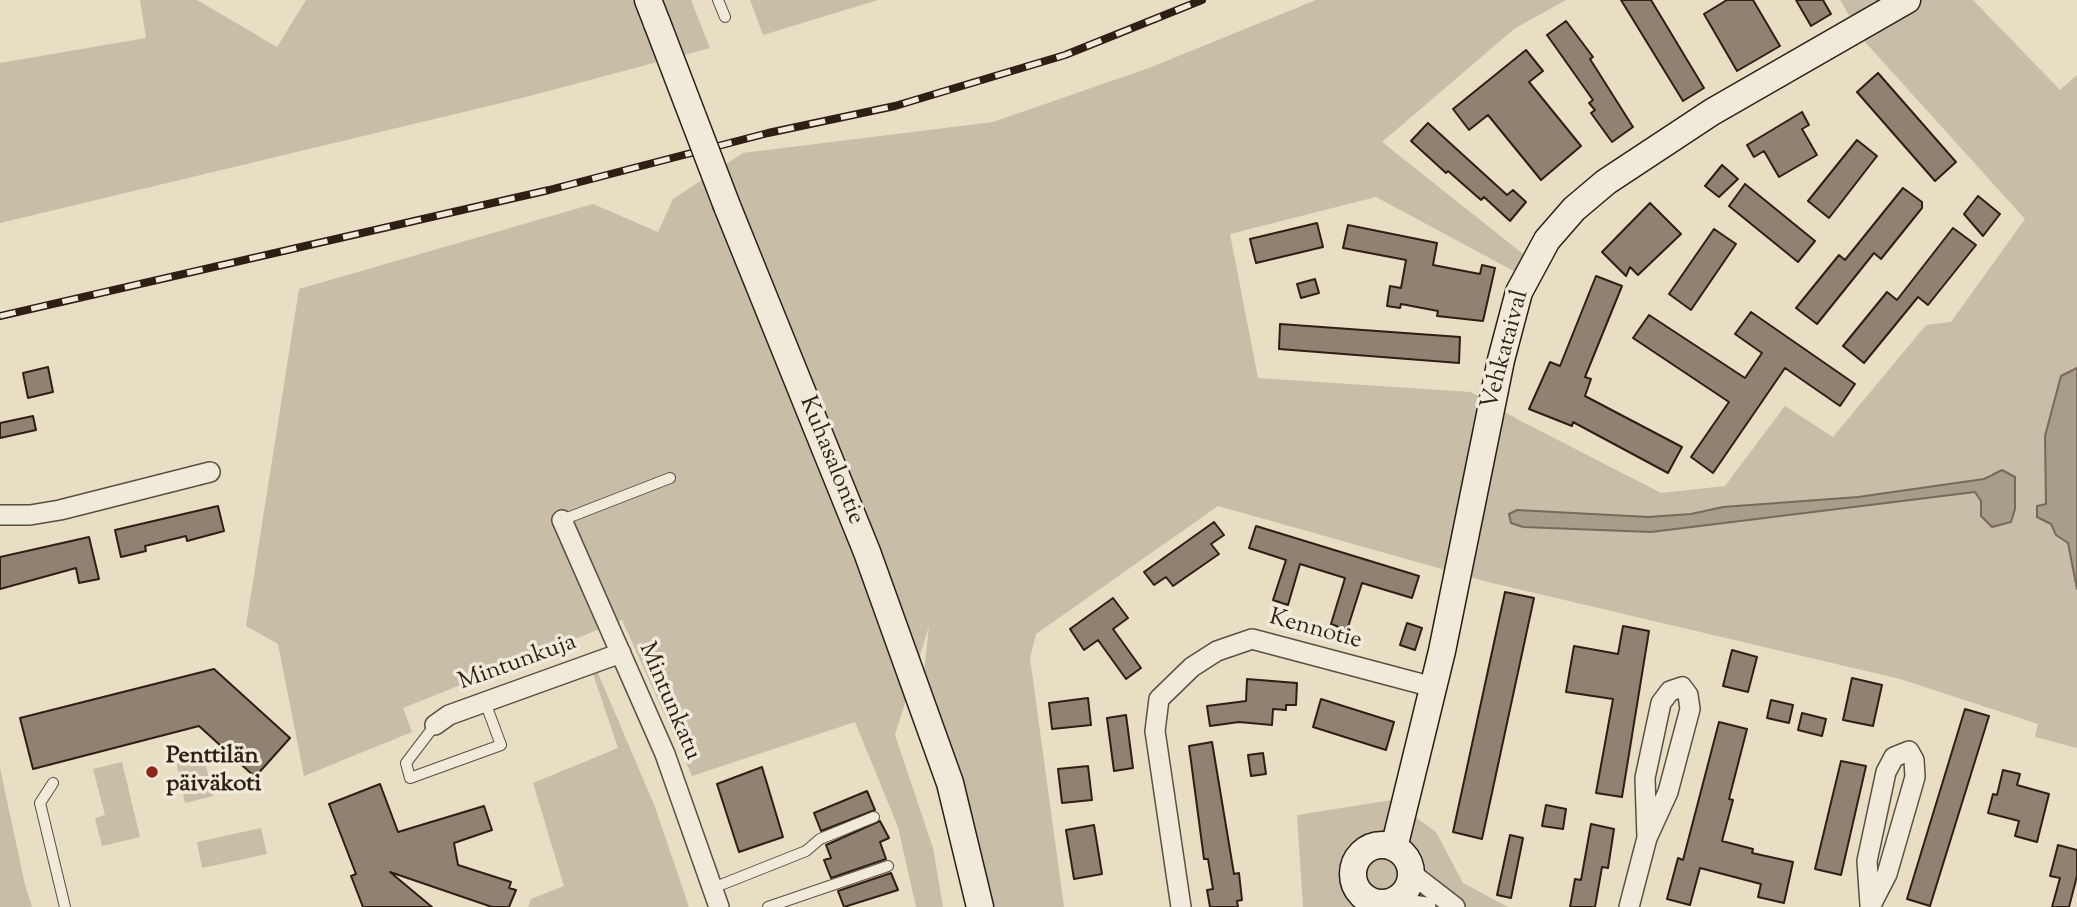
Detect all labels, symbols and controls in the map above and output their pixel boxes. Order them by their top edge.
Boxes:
street label: Vehkataival [1477,287,1537,413]
street label: Kuhasalontie [791,393,869,529]
street label: Kennotie [1266,605,1364,657]
street label: Mintunkuja [455,629,581,699]
street label: Mintunkatu [630,639,706,765]
place label: Penttilän päiväkoti [166,744,261,800]
marker: Penttilän päiväkoti [144,764,160,780]

